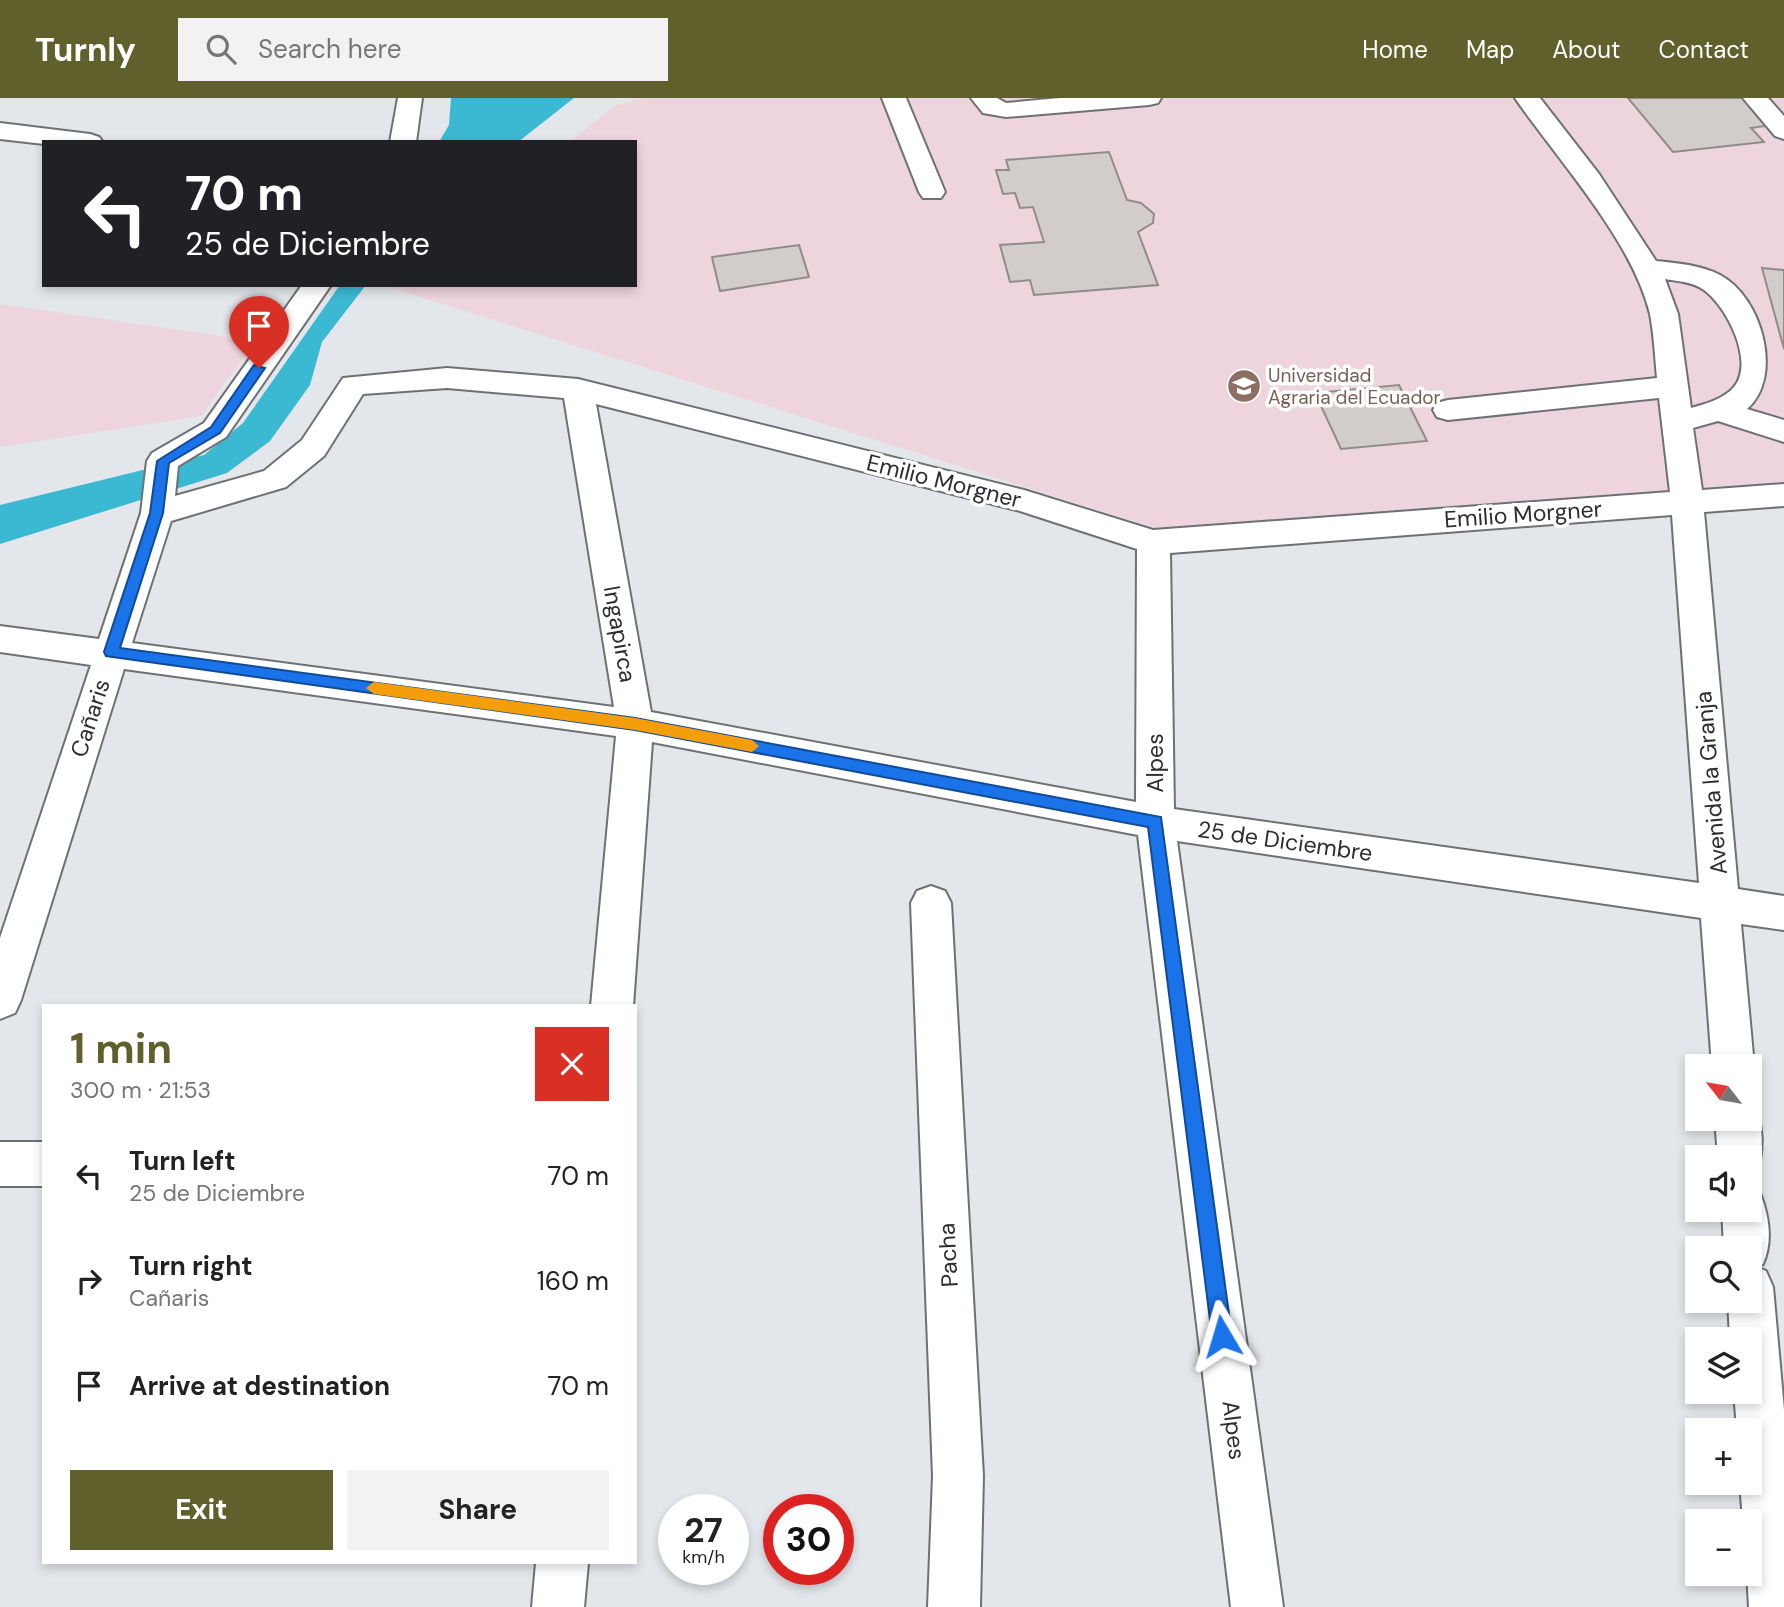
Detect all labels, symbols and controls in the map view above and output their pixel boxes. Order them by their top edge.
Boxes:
search box [178,18,668,81]
text: Turnly [35,28,136,71]
icon: search [202,30,240,68]
text: Search here [258,32,401,66]
text: Home [1362,34,1428,65]
text: Map [1466,34,1514,65]
text: About [1552,34,1621,65]
text: Contact [1659,34,1749,65]
text: 70 m [185,161,303,225]
icon: left [70,168,161,259]
text: 25 de Diciembre [185,223,430,265]
pin [229,296,289,368]
icon: arrive [240,307,278,345]
place label: Universidad Agraria del Ecuador [1268,363,1441,410]
school or university icon: Universidad Agraria del Ecuador [1225,367,1263,405]
street label: Emilio Morgner [864,447,1024,515]
street label: Emilio Morgner [1443,494,1603,534]
street label: Ingapirca [597,583,643,685]
street label: Cañaris [63,675,117,761]
street label: Avenida la Granja [1688,690,1734,876]
street label: Alpes [1140,733,1170,793]
street label: 25 de Diciembre [1196,814,1374,868]
text: 1 min [70,1021,172,1076]
button: close [535,1027,609,1101]
north arrow [1685,1054,1762,1130]
map controls [1685,1054,1762,1586]
text: 300 m · 21:53 [70,1075,211,1105]
text: Turn left [129,1144,236,1178]
button: sound [1685,1145,1762,1222]
icon: left [70,1157,108,1195]
text: 70 m [548,1159,609,1193]
text: 25 de Diciembre [129,1178,305,1208]
street label: Pacha [931,1222,965,1288]
button: search [1685,1236,1762,1313]
text: Turn right [129,1249,253,1283]
icon: right [70,1262,108,1300]
text: 160 m [537,1264,609,1298]
text: Cañaris [129,1283,209,1313]
position arrow [1185,1299,1259,1373]
button: layers [1685,1327,1762,1404]
icon: arrive [70,1367,108,1405]
text: Arrive at destination [129,1369,390,1403]
text: 70 m [548,1369,609,1403]
street label: Alpes [1215,1399,1253,1461]
button: + [1685,1418,1762,1495]
button: Exit [70,1470,333,1550]
button: Share [347,1470,609,1550]
speed limit sign: 30 [763,1494,854,1585]
text: 27 [684,1507,723,1553]
button: − [1685,1509,1762,1586]
text: km/h [682,1545,725,1569]

